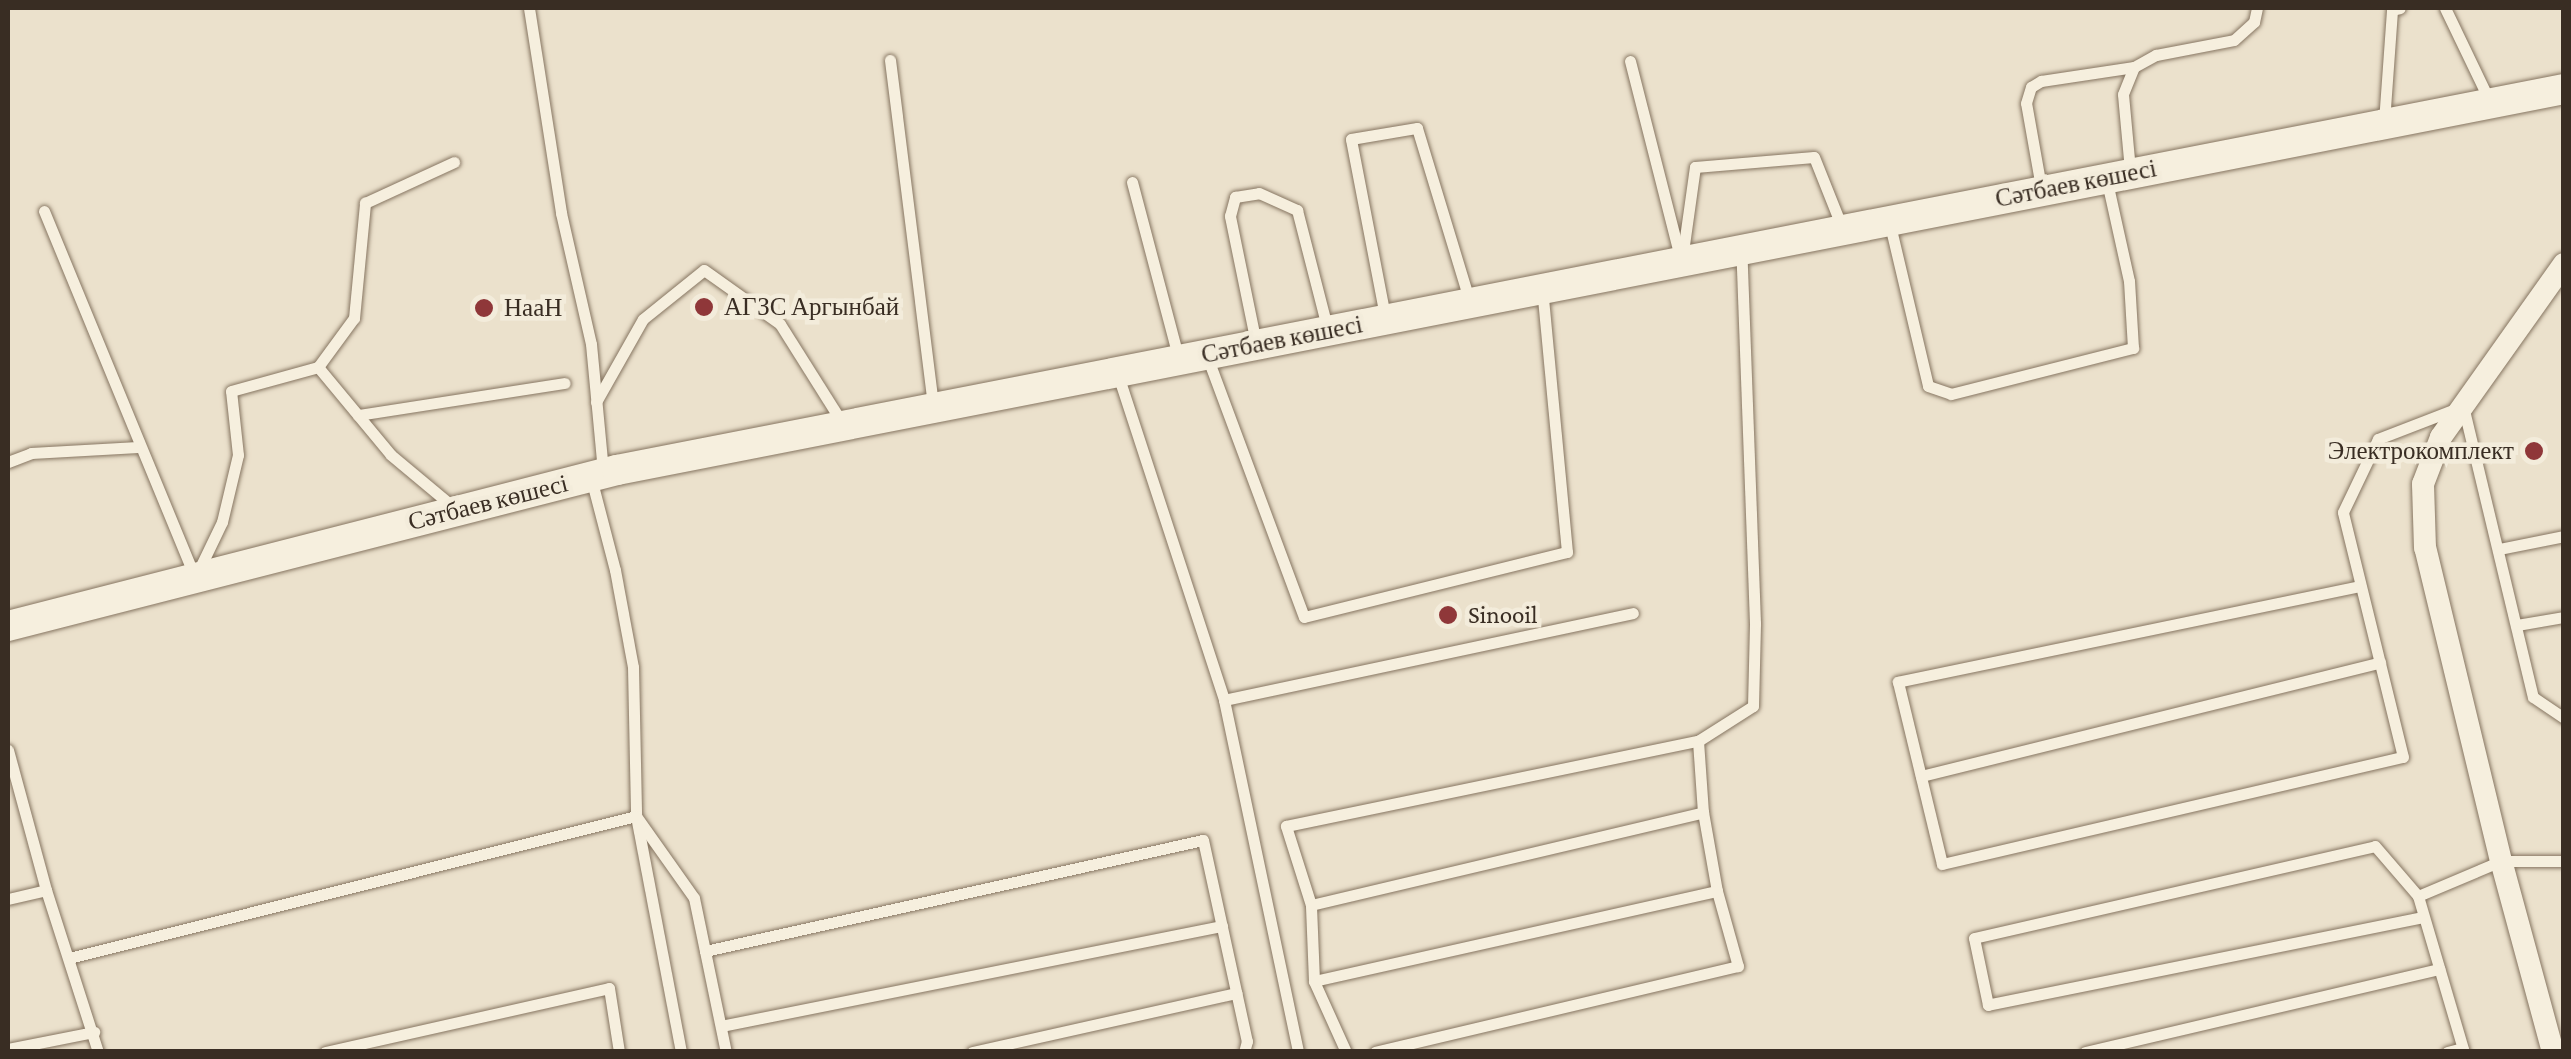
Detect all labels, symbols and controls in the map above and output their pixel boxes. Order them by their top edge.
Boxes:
street label: Сәтбаев көшесі [1993,154,2159,214]
place label: АГЗС Аргынбай [724,292,899,322]
place label: НааН [504,293,562,323]
marker: АГЗС Аргынбай [693,296,715,318]
marker: НааН [473,297,495,319]
street label: Сәтбаев көшесі [1199,310,1365,370]
place label: Электрокомплект [2328,436,2514,466]
marker: Электрокомплект [2523,440,2545,462]
street label: Сәтбаев көшесі [405,469,571,537]
place label: Sinooil [1468,600,1538,630]
marker: Sinooil [1437,604,1459,626]

